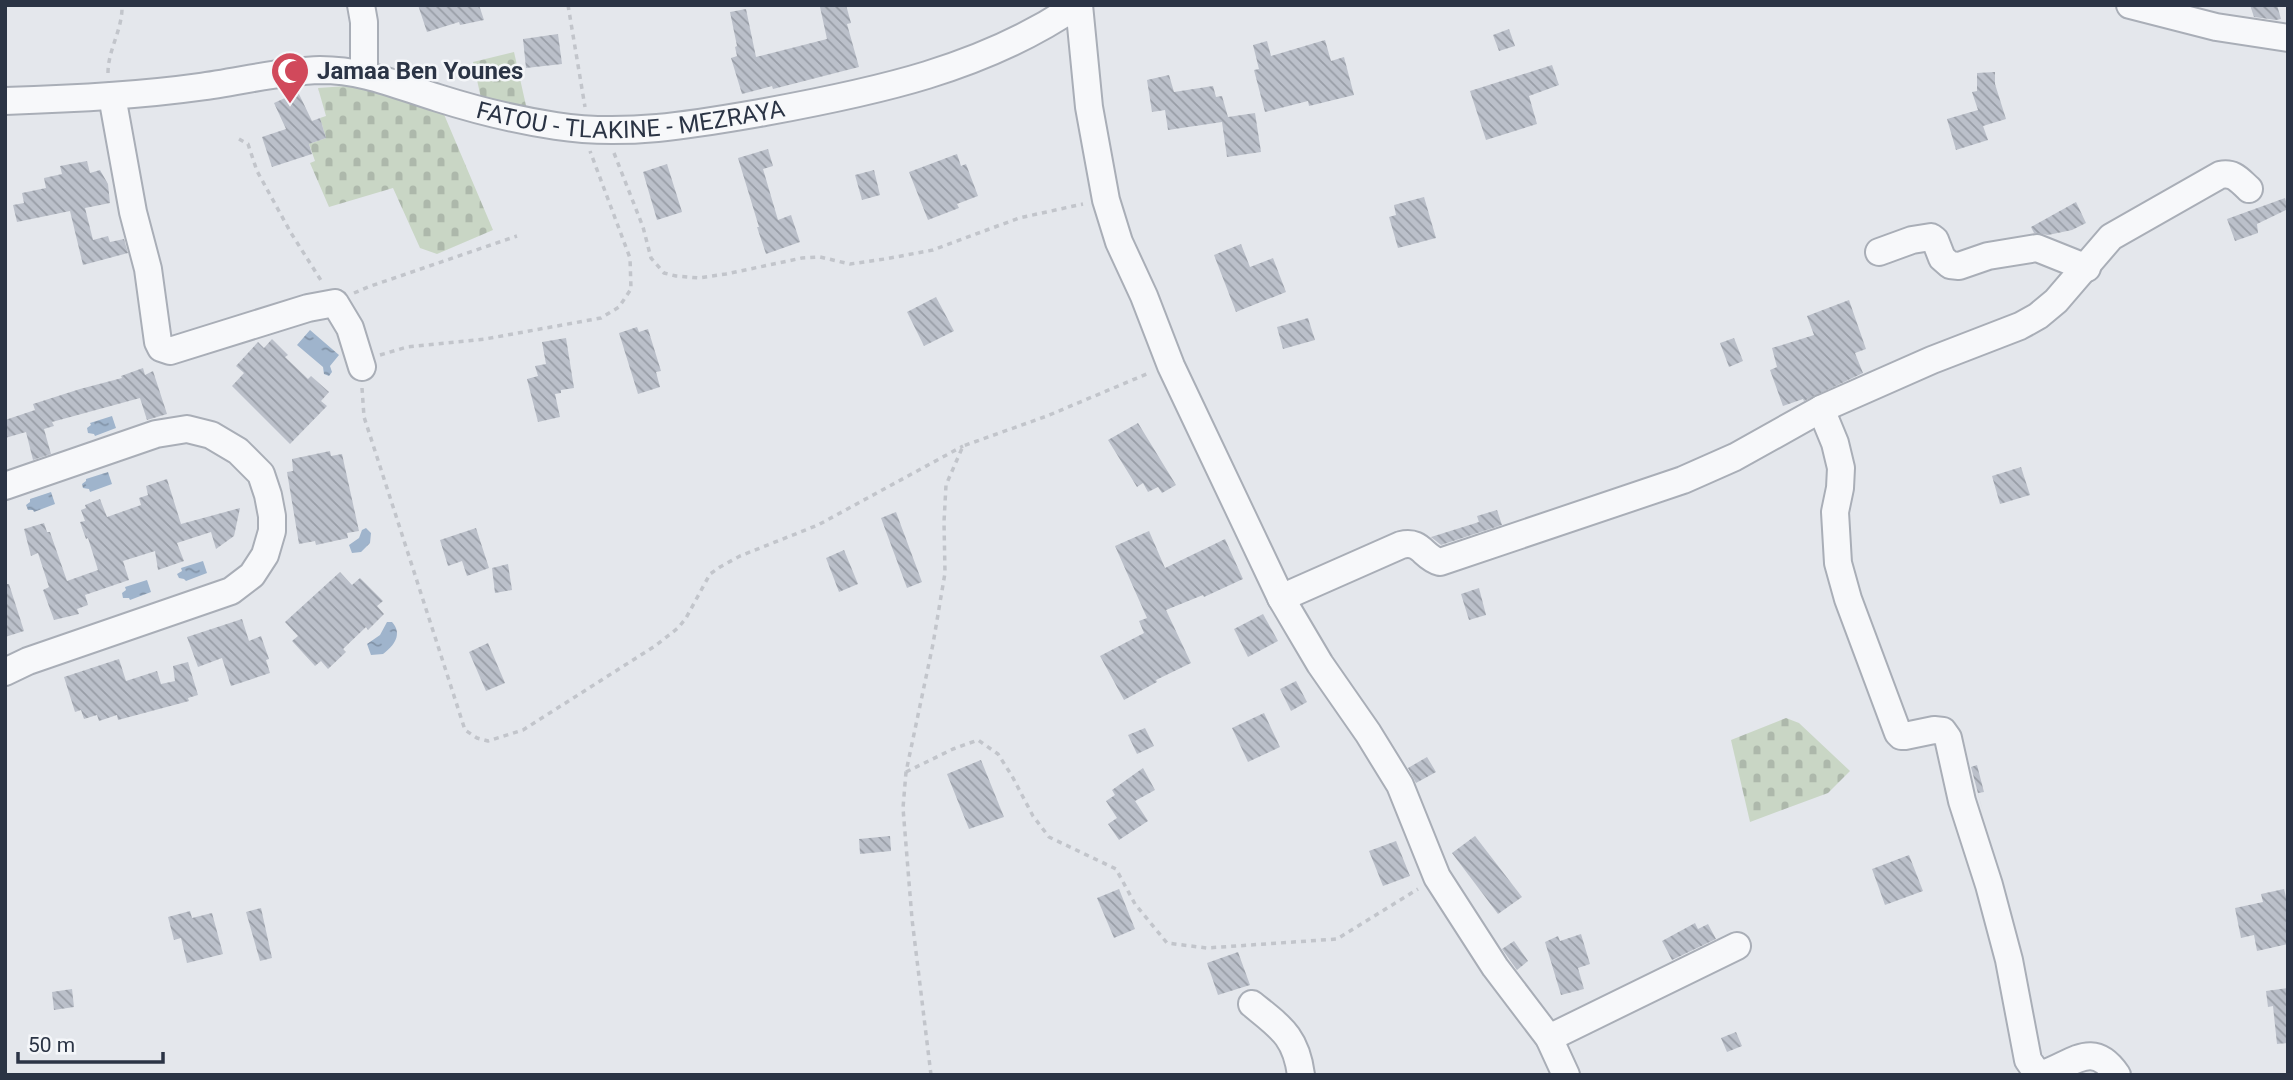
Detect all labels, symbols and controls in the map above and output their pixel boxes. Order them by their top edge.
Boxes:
mosque icon: Jamaa Ben Younes [269,50,311,105]
place label: Jamaa Ben Younes [317,57,523,85]
street label: FATOU - TLAKINE - MEZRAYA [474,95,787,144]
scale bar [18,1020,163,1064]
text: 50 m [28,1033,75,1057]

